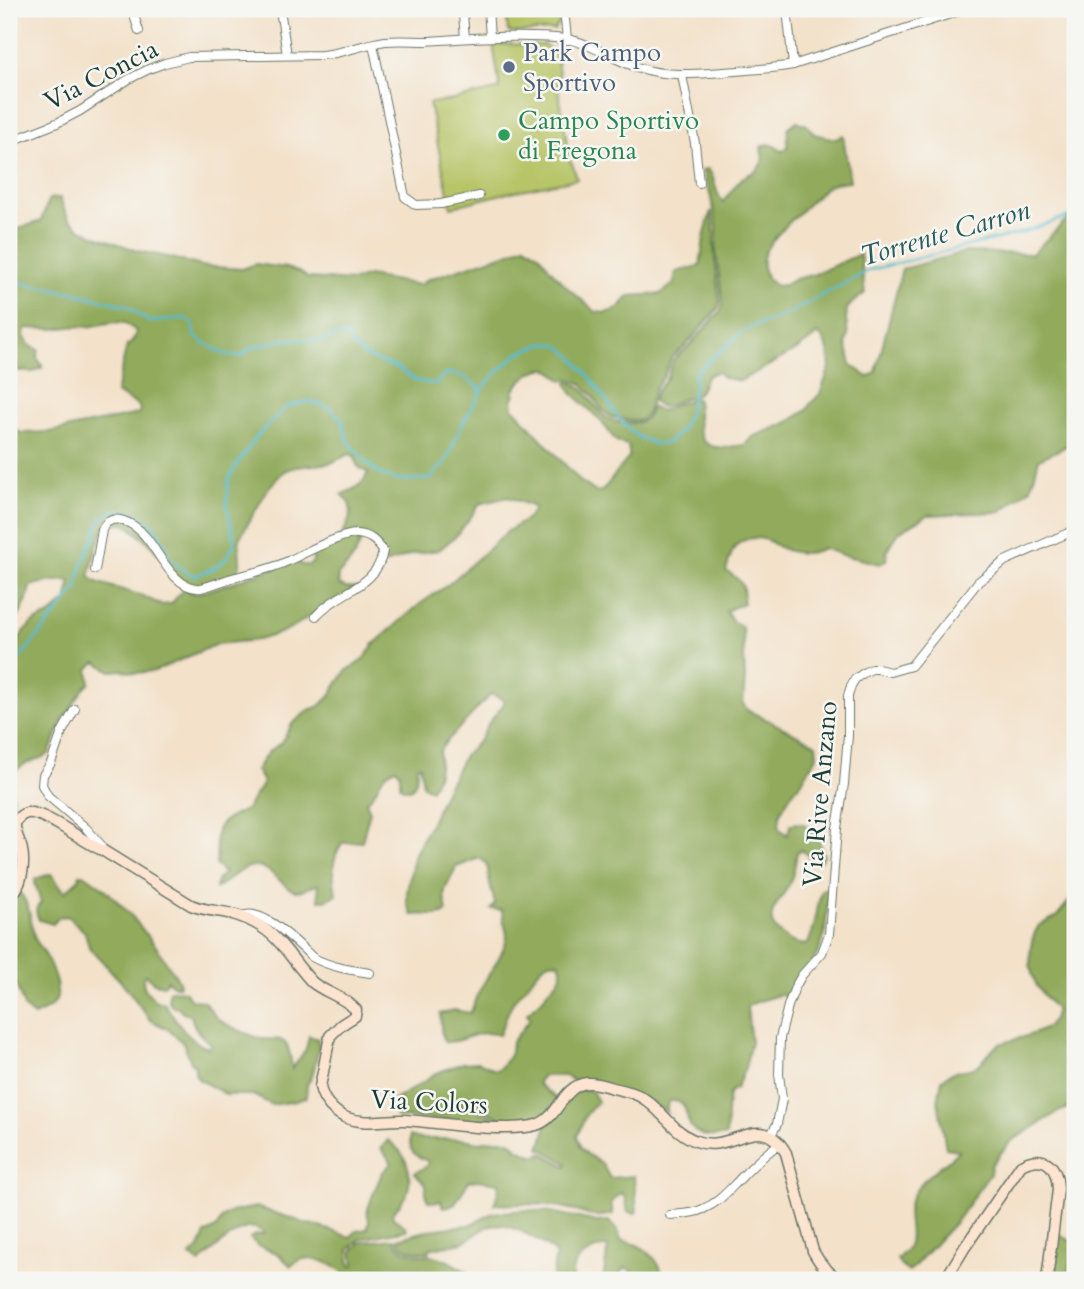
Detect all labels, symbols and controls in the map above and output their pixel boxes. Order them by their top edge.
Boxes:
street label: Via Concia [38,31,164,119]
place label: Park Campo Sportivo [523,35,661,100]
marker: Park Campo Sportivo [501,59,517,75]
place label: Campo Sportivo di Fregona [518,103,699,168]
marker: Campo Sportivo di Fregona [496,127,512,143]
water label: Torrente Carron [856,191,1034,275]
street label: Via Rive Anzano [794,699,846,889]
street label: Via Colors [369,1081,489,1123]

